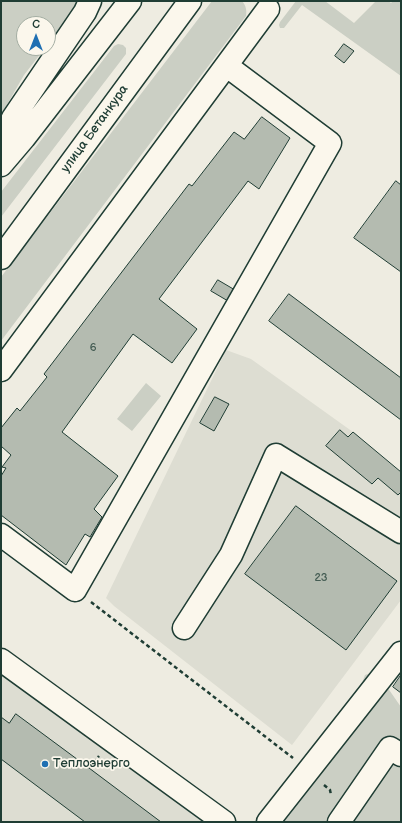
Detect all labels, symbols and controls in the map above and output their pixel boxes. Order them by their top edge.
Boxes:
north arrow [16,16,56,56]
text: С [32,18,40,31]
street label: улица Бетанкура [58,82,132,176]
house number: 6 [90,341,96,355]
house number: 23 [314,571,328,585]
place label: Теплоэнерго [53,756,130,772]
marker: Теплоэнерго [40,759,50,769]

